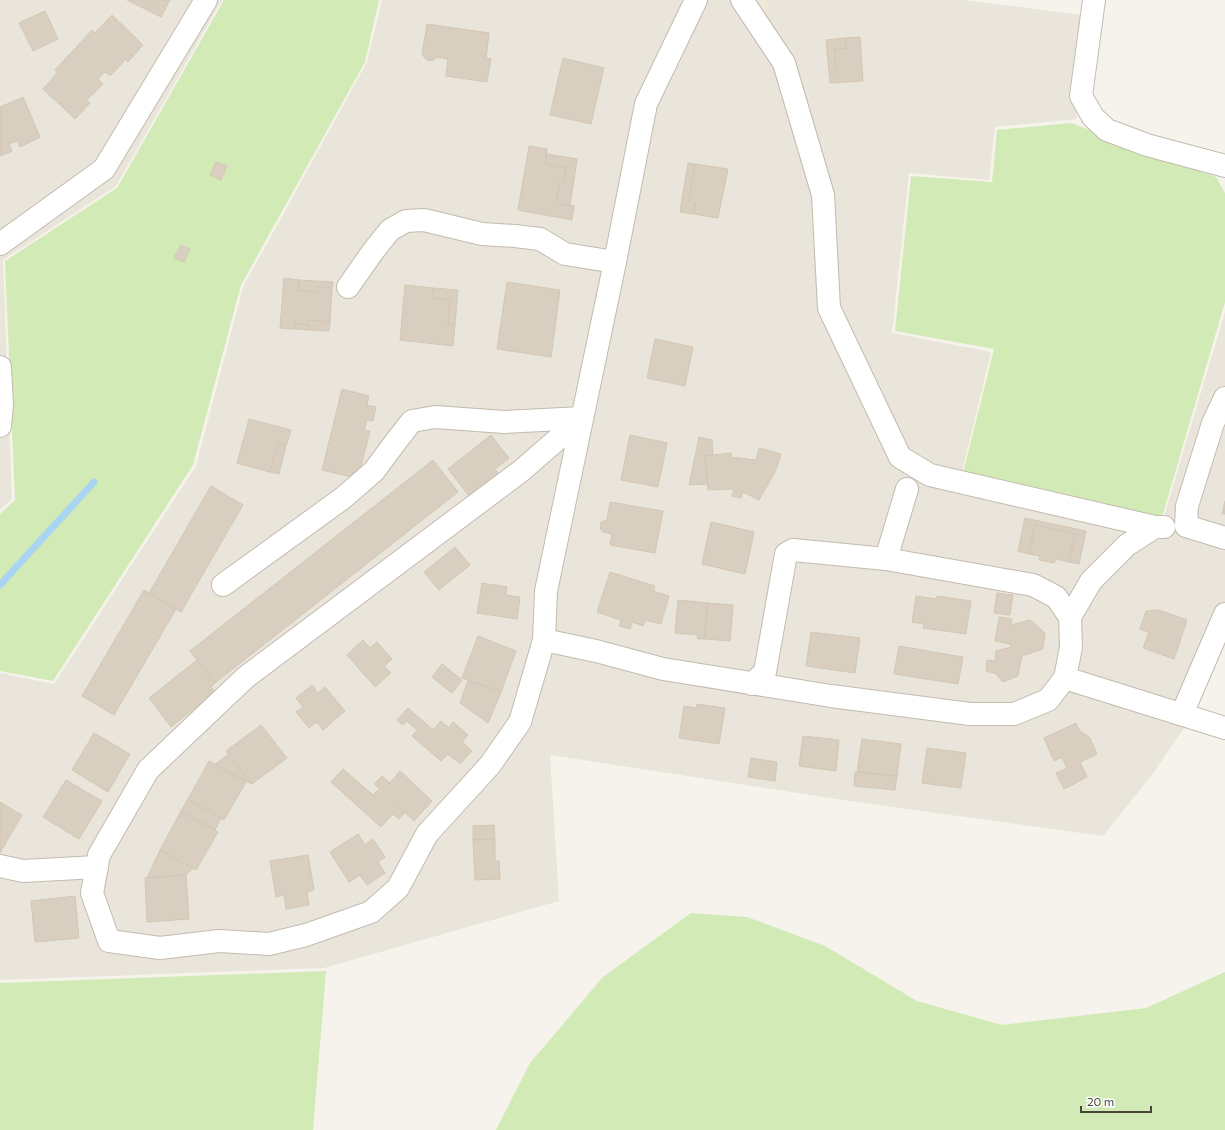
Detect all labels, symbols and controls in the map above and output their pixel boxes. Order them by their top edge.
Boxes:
scale bar [1081,1088,1151,1114]
text: 20 m [1087,1094,1114,1108]

